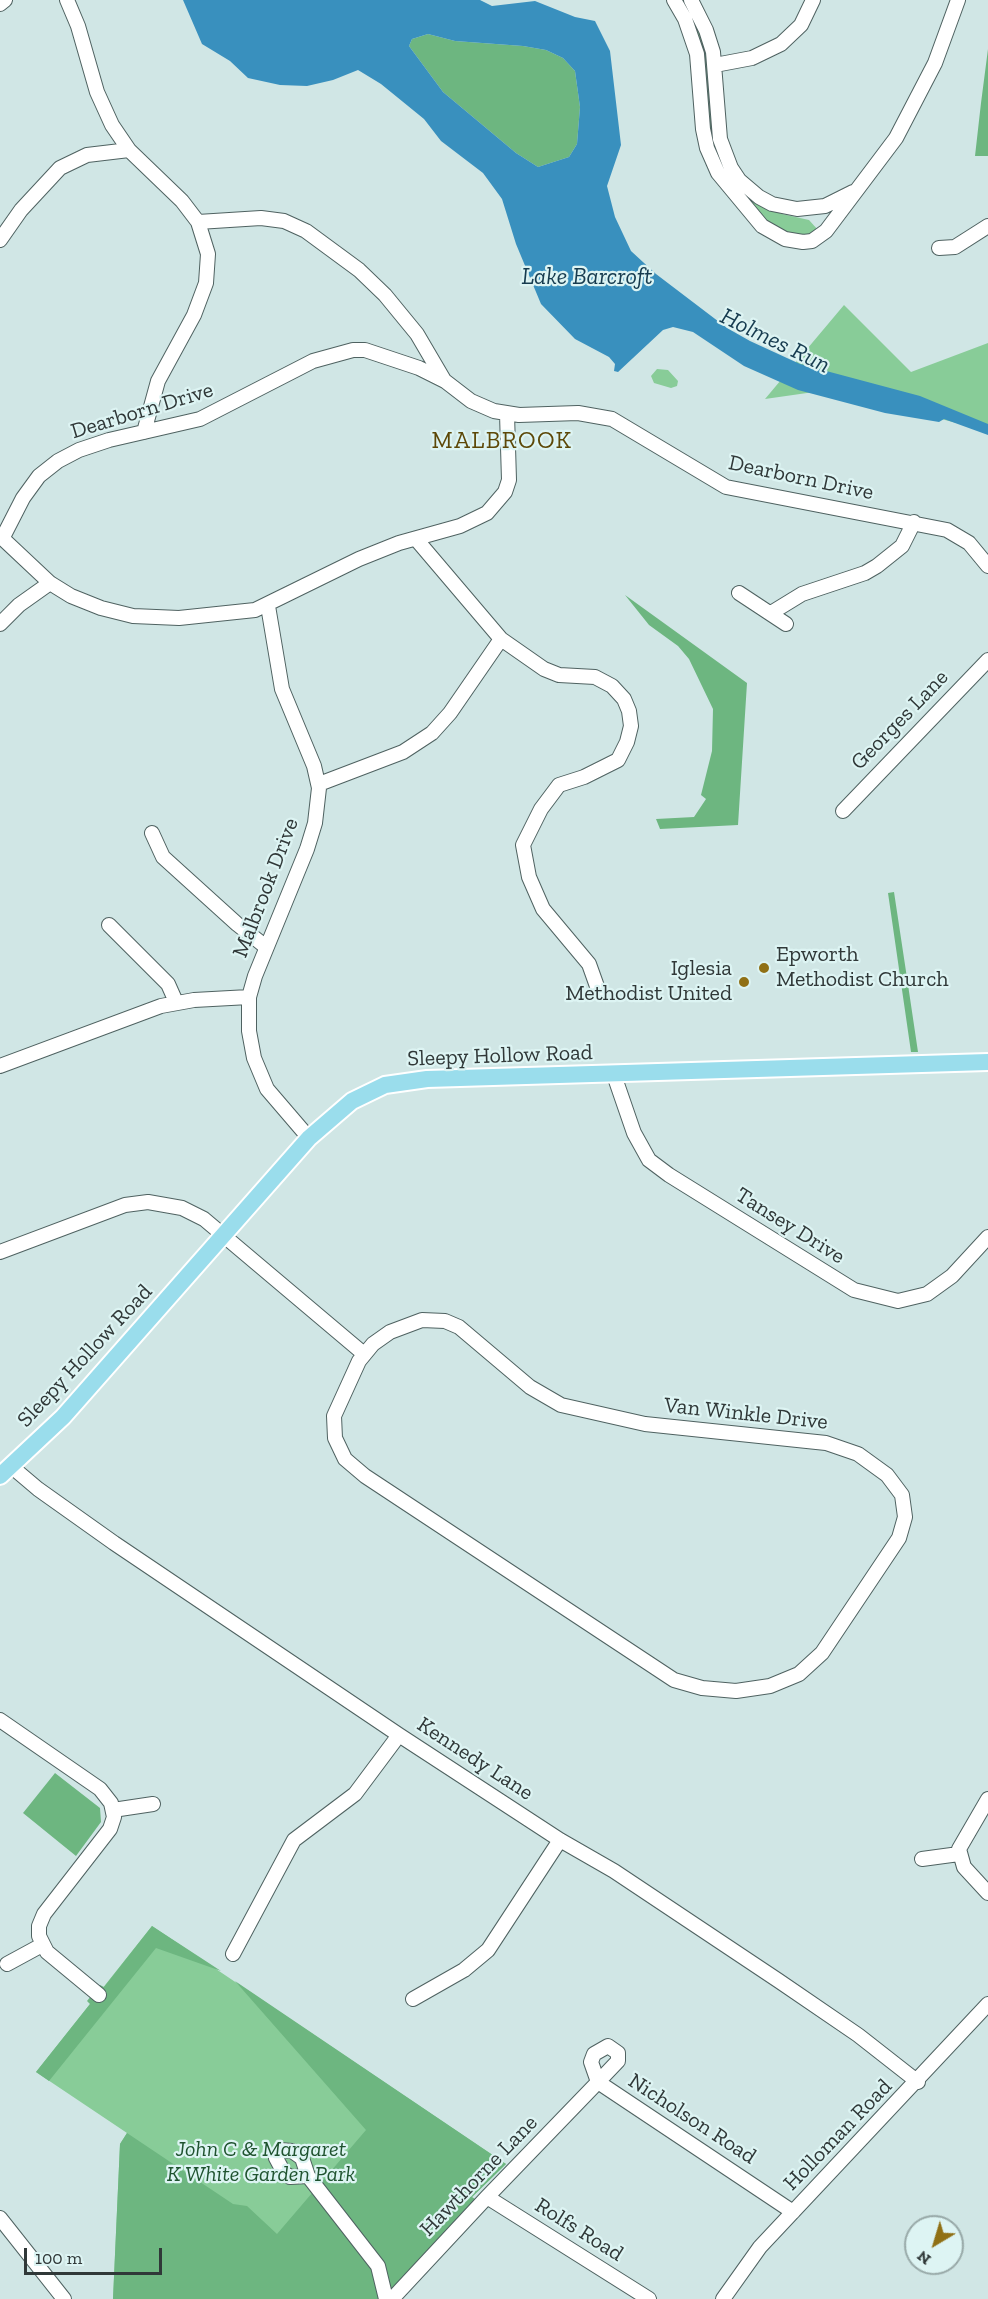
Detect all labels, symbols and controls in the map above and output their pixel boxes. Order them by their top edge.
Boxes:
water label: Lake Barcroft [521,263,653,291]
water label: Holmes Run [715,302,835,380]
street label: Dearborn Drive [68,377,216,445]
district label: MALBROOK [431,427,573,455]
street label: Dearborn Drive [726,450,876,506]
street label: Georges Lane [846,665,954,775]
street label: Malbrook Drive [227,814,305,962]
place label: Epworth Methodist Church [776,942,949,993]
place label: Iglesia Methodist United [565,956,732,1008]
marker: Epworth Methodist Church [757,961,771,975]
marker: Iglesia Methodist United [737,975,751,989]
street label: Sleepy Hollow Road [407,1040,593,1072]
street label: Tansey Drive [730,1182,850,1270]
street label: Sleepy Hollow Road [12,1279,158,1433]
street label: Van Winkle Drive [663,1392,829,1436]
street label: Kennedy Lane [412,1712,538,1806]
street label: Nicholson Road [623,2068,761,2170]
street label: Holloman Road [778,2074,898,2196]
street label: Hawthorne Lane [415,2110,543,2242]
park label: John C & Margaret K White Garden Park [167,2137,355,2188]
street label: Rolfs Road [530,2192,628,2268]
north arrow [904,2215,964,2275]
scale bar [27,2236,165,2274]
text: 100 m [35,2247,82,2269]
text: N [913,2247,934,2269]

